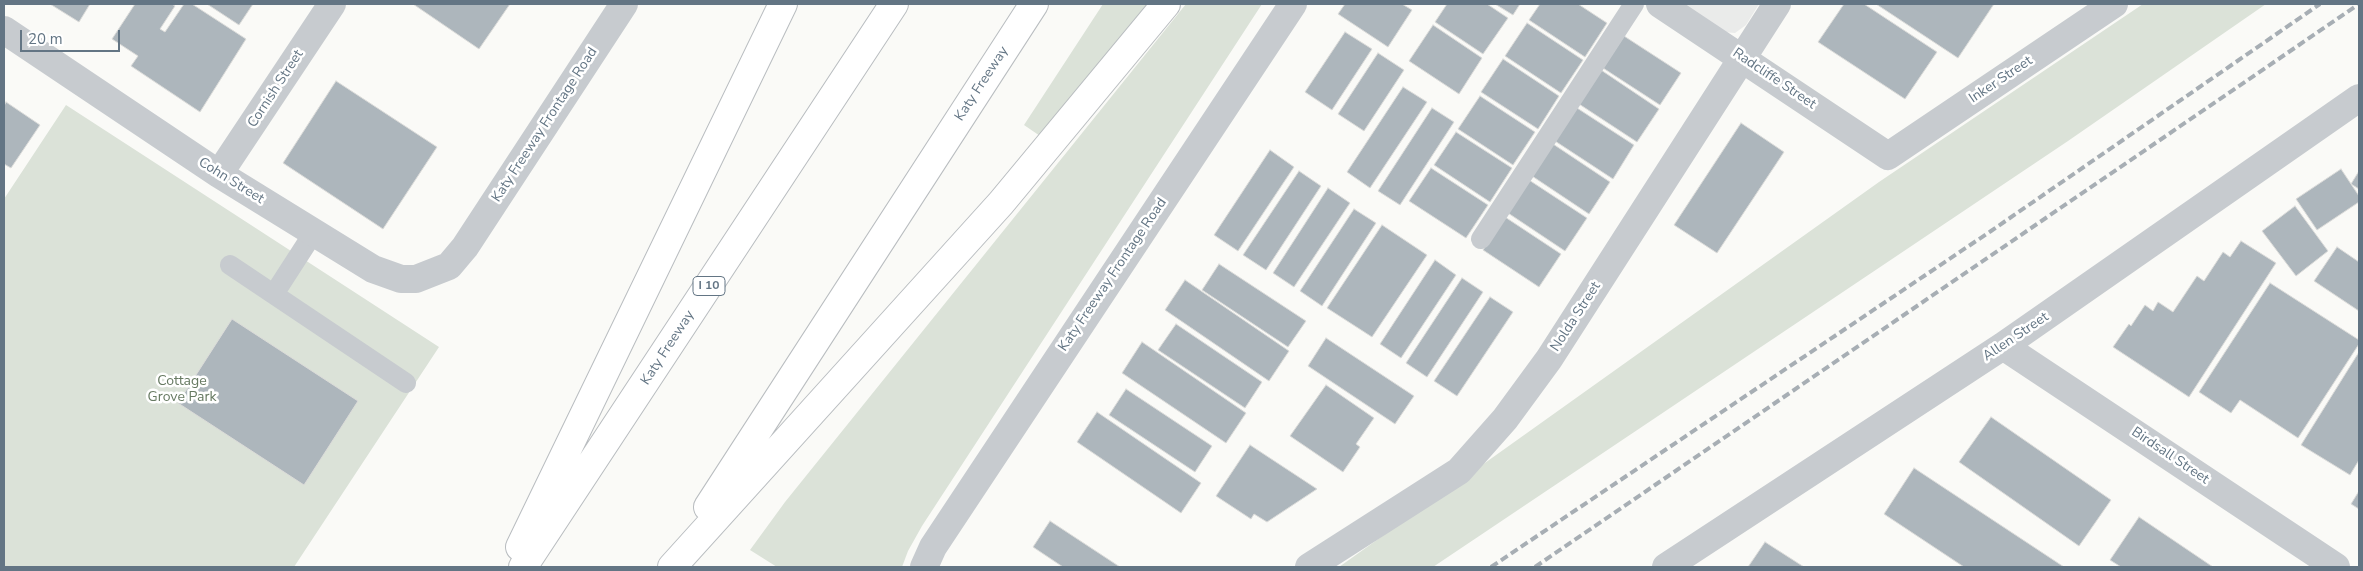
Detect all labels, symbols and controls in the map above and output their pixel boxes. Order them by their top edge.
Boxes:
scale bar [22,20,122,52]
text: 20 m [28,29,63,49]
street label: Katy Freeway Frontage Road [489,44,601,206]
street label: Katy Freeway [952,44,1012,124]
street label: Radcliffe Street [1729,45,1819,113]
street label: Cornish Street [245,47,307,131]
street label: Inker Street [1966,53,2036,107]
street label: Cohn Street [195,154,267,208]
street label: Katy Freeway Frontage Road [1055,195,1171,355]
road number: I 10 [693,276,725,296]
street label: Nolda Street [1547,279,1605,355]
street label: Katy Freeway [638,308,698,388]
street label: Allen Street [1980,309,2052,365]
park label: Cottage Grove Park [148,374,216,407]
street label: Birdsall Street [2128,424,2212,488]

